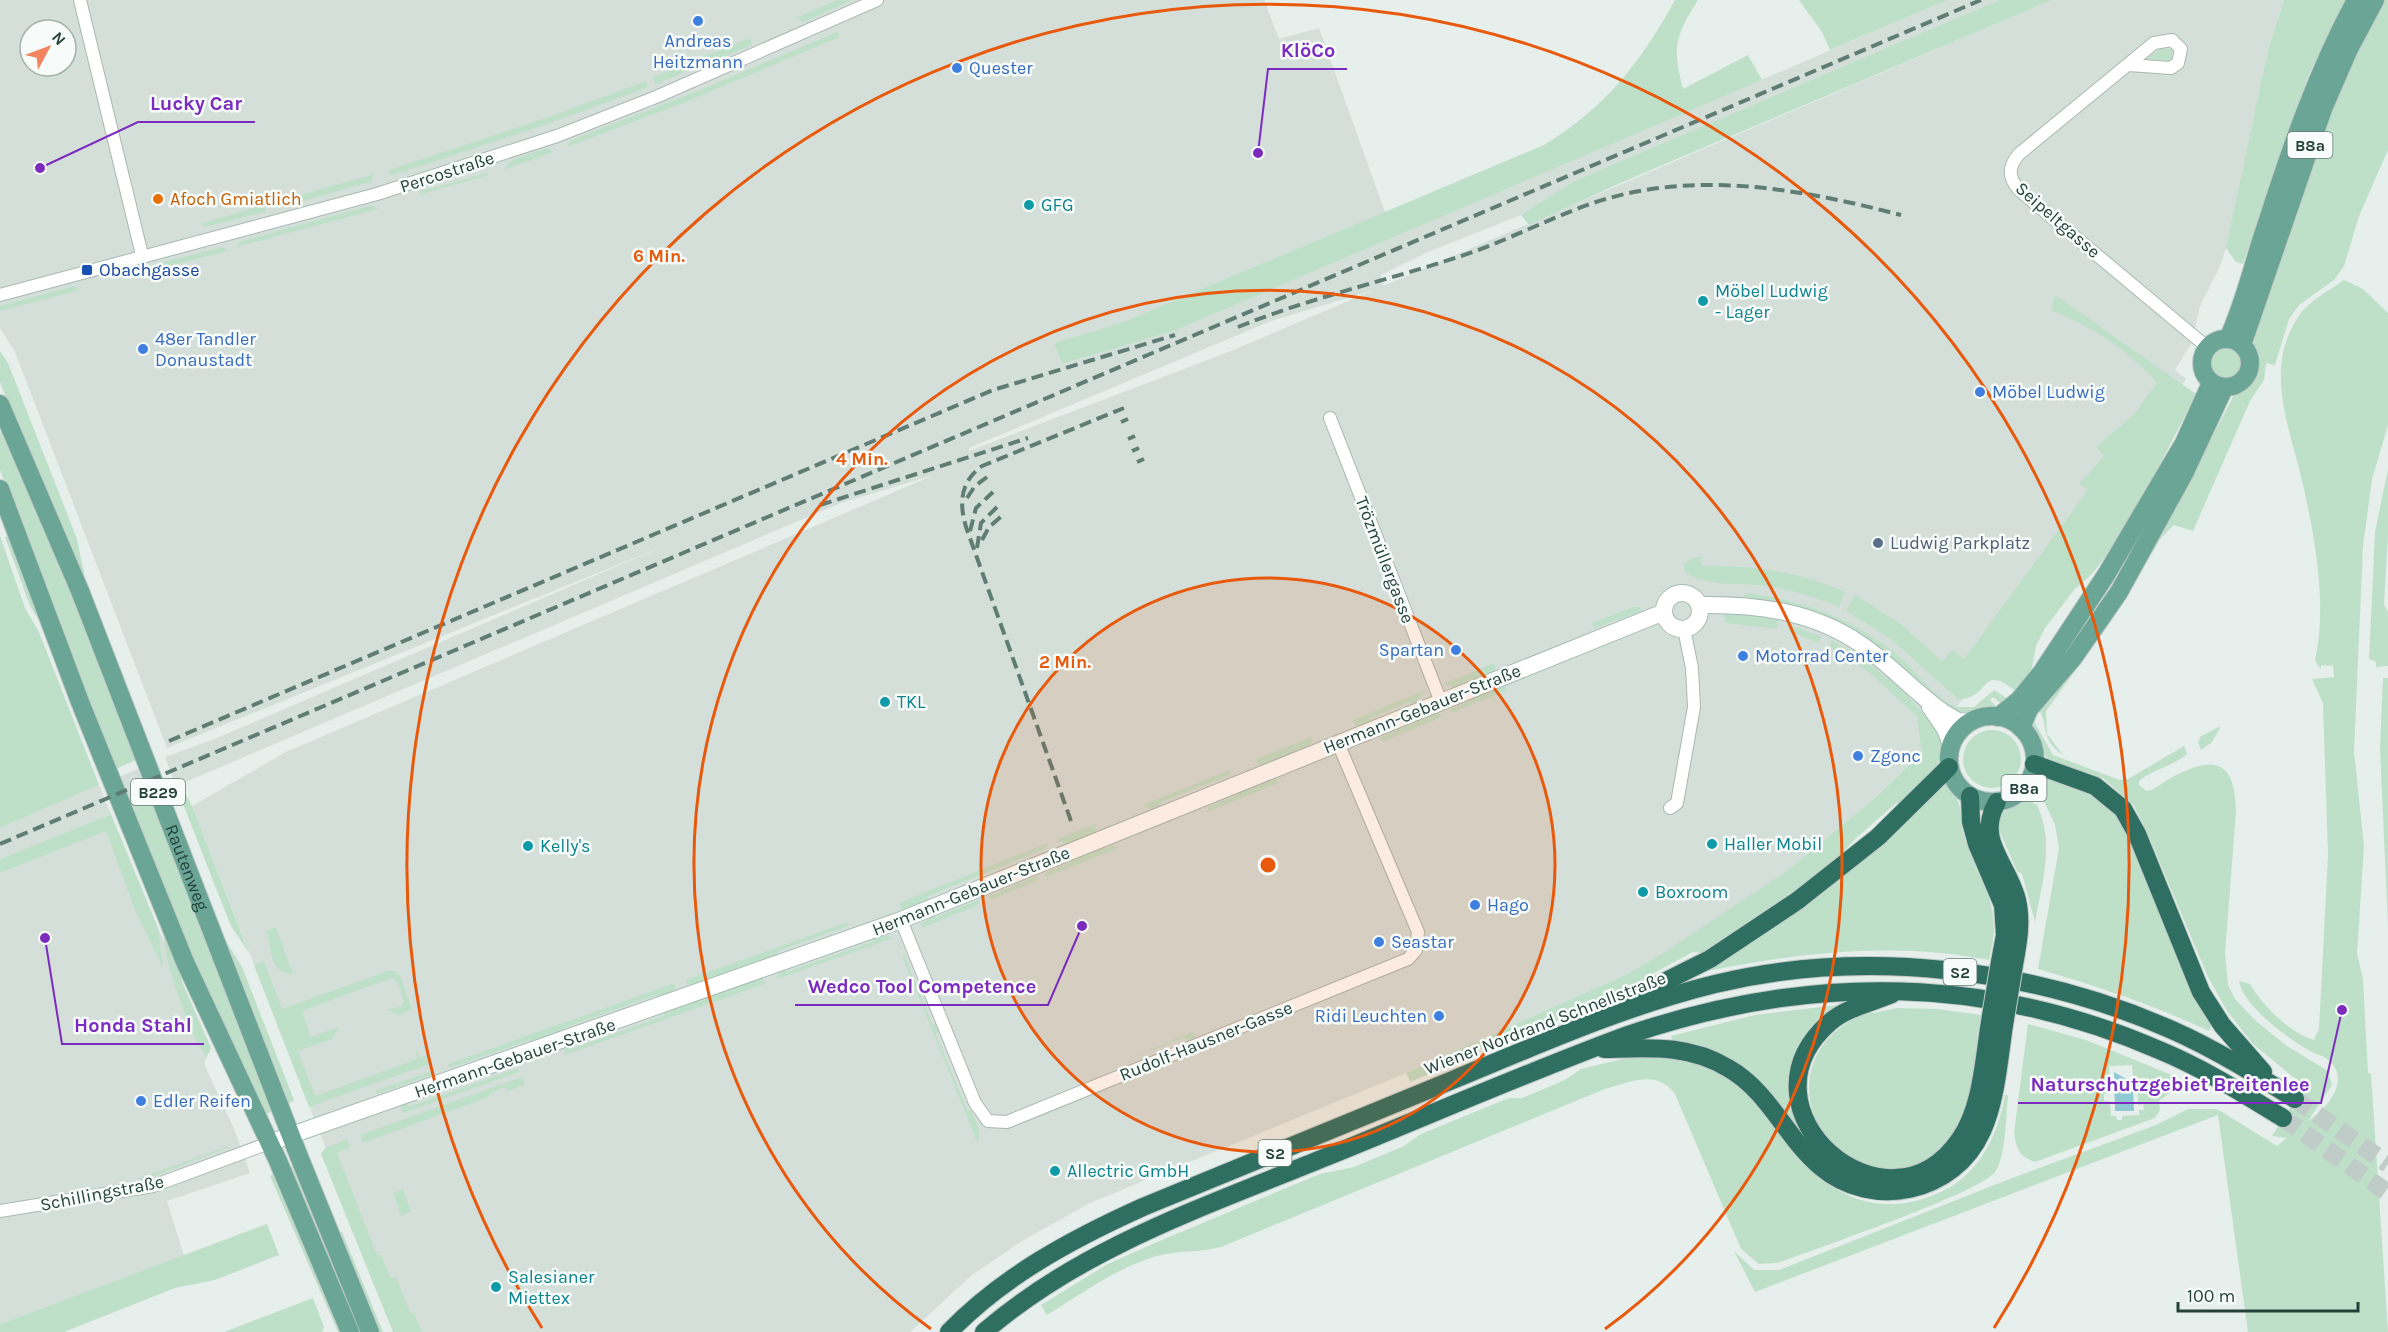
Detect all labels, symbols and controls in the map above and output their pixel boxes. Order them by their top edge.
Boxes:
marker: Andreas Heitzmann [691,14,705,28]
north arrow [18,18,78,78]
text: N [48,28,70,49]
place label: Andreas Heitzmann [653,30,743,73]
callout: KlöCo [1268,31,1347,69]
text: KlöCo [1281,39,1335,62]
place label: Quester [969,57,1033,79]
marker: Quester [950,61,964,75]
callout: Lucky Car [138,84,255,122]
text: Lucky Car [150,92,242,115]
road number: B8a [2288,132,2332,158]
street label: Percostraße [397,146,497,198]
street label: Seipeltgasse [2011,177,2105,263]
place label: Afoch Gmiatlich [170,188,302,210]
marker: Afoch Gmiatlich [151,192,165,206]
place label: GFG [1041,194,1074,216]
marker: GFG [1022,198,1036,212]
text: 6 Min. [633,245,685,267]
place label: Obachgasse [99,259,200,281]
marker: Obachgasse [80,263,94,277]
place label: Möbel Ludwig - Lager [1715,280,1828,323]
marker: Möbel Ludwig - Lager [1696,294,1710,308]
place label: 48er Tandler Donaustadt [155,328,256,371]
marker: 48er Tandler Donaustadt [136,342,150,356]
place label: Möbel Ludwig [1992,381,2105,403]
marker: Möbel Ludwig [1973,385,1987,399]
text: 4 Min. [836,448,888,470]
street label: Trözmüllergasse [1351,493,1419,627]
place label: Ludwig Parkplatz [1890,532,2030,554]
marker: Ludwig Parkplatz [1871,536,1885,550]
place label: Spartan [1379,639,1444,661]
marker: Spartan [1449,643,1463,657]
place label: Motorrad Center [1755,645,1889,667]
marker: Motorrad Center [1736,649,1750,663]
text: 2 Min. [1039,651,1091,673]
street label: Hermann-Gebauer-Straße [1320,659,1524,759]
place label: TKL [897,691,926,713]
marker: TKL [878,695,892,709]
place label: Zgonc [1870,745,1921,767]
marker: Zgonc [1851,749,1865,763]
road number: B8a [2002,775,2046,801]
road number: B229 [131,779,185,805]
street label: Rautenweg [160,821,214,914]
place label: Haller Mobil [1724,833,1822,855]
place label: Kelly's [540,835,591,857]
marker: Haller Mobil [1705,837,1719,851]
marker: Kelly's [521,839,535,853]
street label: Hermann-Gebauer-Straße [869,841,1073,941]
centre of rings [1258,855,1278,875]
place label: Boxroom [1655,881,1728,903]
marker: Boxroom [1636,885,1650,899]
place label: Hago [1487,894,1529,916]
marker: Hago [1468,898,1482,912]
place label: Seastar [1391,931,1454,953]
marker: Seastar [1372,935,1386,949]
road number: S2 [1944,959,1976,985]
callout: Wedco Tool Competence [795,967,1048,1005]
street label: Wiener Nordrand Schnellstraße [1421,967,1669,1079]
text: Wedco Tool Competence [808,975,1036,998]
street label: Rudolf-Hausner-Gasse [1116,996,1296,1086]
place label: Ridi Leuchten [1315,1005,1427,1027]
callout: Honda Stahl [62,1006,204,1044]
marker: Ridi Leuchten [1432,1009,1446,1023]
street label: Hermann-Gebauer-Straße [412,1013,618,1103]
text: Honda Stahl [74,1014,192,1037]
callout: Naturschutzgebiet Breitenlee [2018,1065,2321,1103]
text: Naturschutzgebiet Breitenlee [2030,1073,2310,1096]
place label: Edler Reifen [153,1090,251,1112]
marker: Edler Reifen [134,1094,148,1108]
road number: S2 [1258,1140,1292,1166]
place label: Allectric GmbH [1067,1160,1189,1182]
marker: Allectric GmbH [1048,1164,1062,1178]
street label: Schillingstraße [38,1170,166,1216]
place label: Salesianer Miettex [508,1266,595,1309]
scale bar [2178,1275,2358,1313]
marker: Salesianer Miettex [489,1280,503,1294]
text: 100 m [2187,1285,2235,1307]

